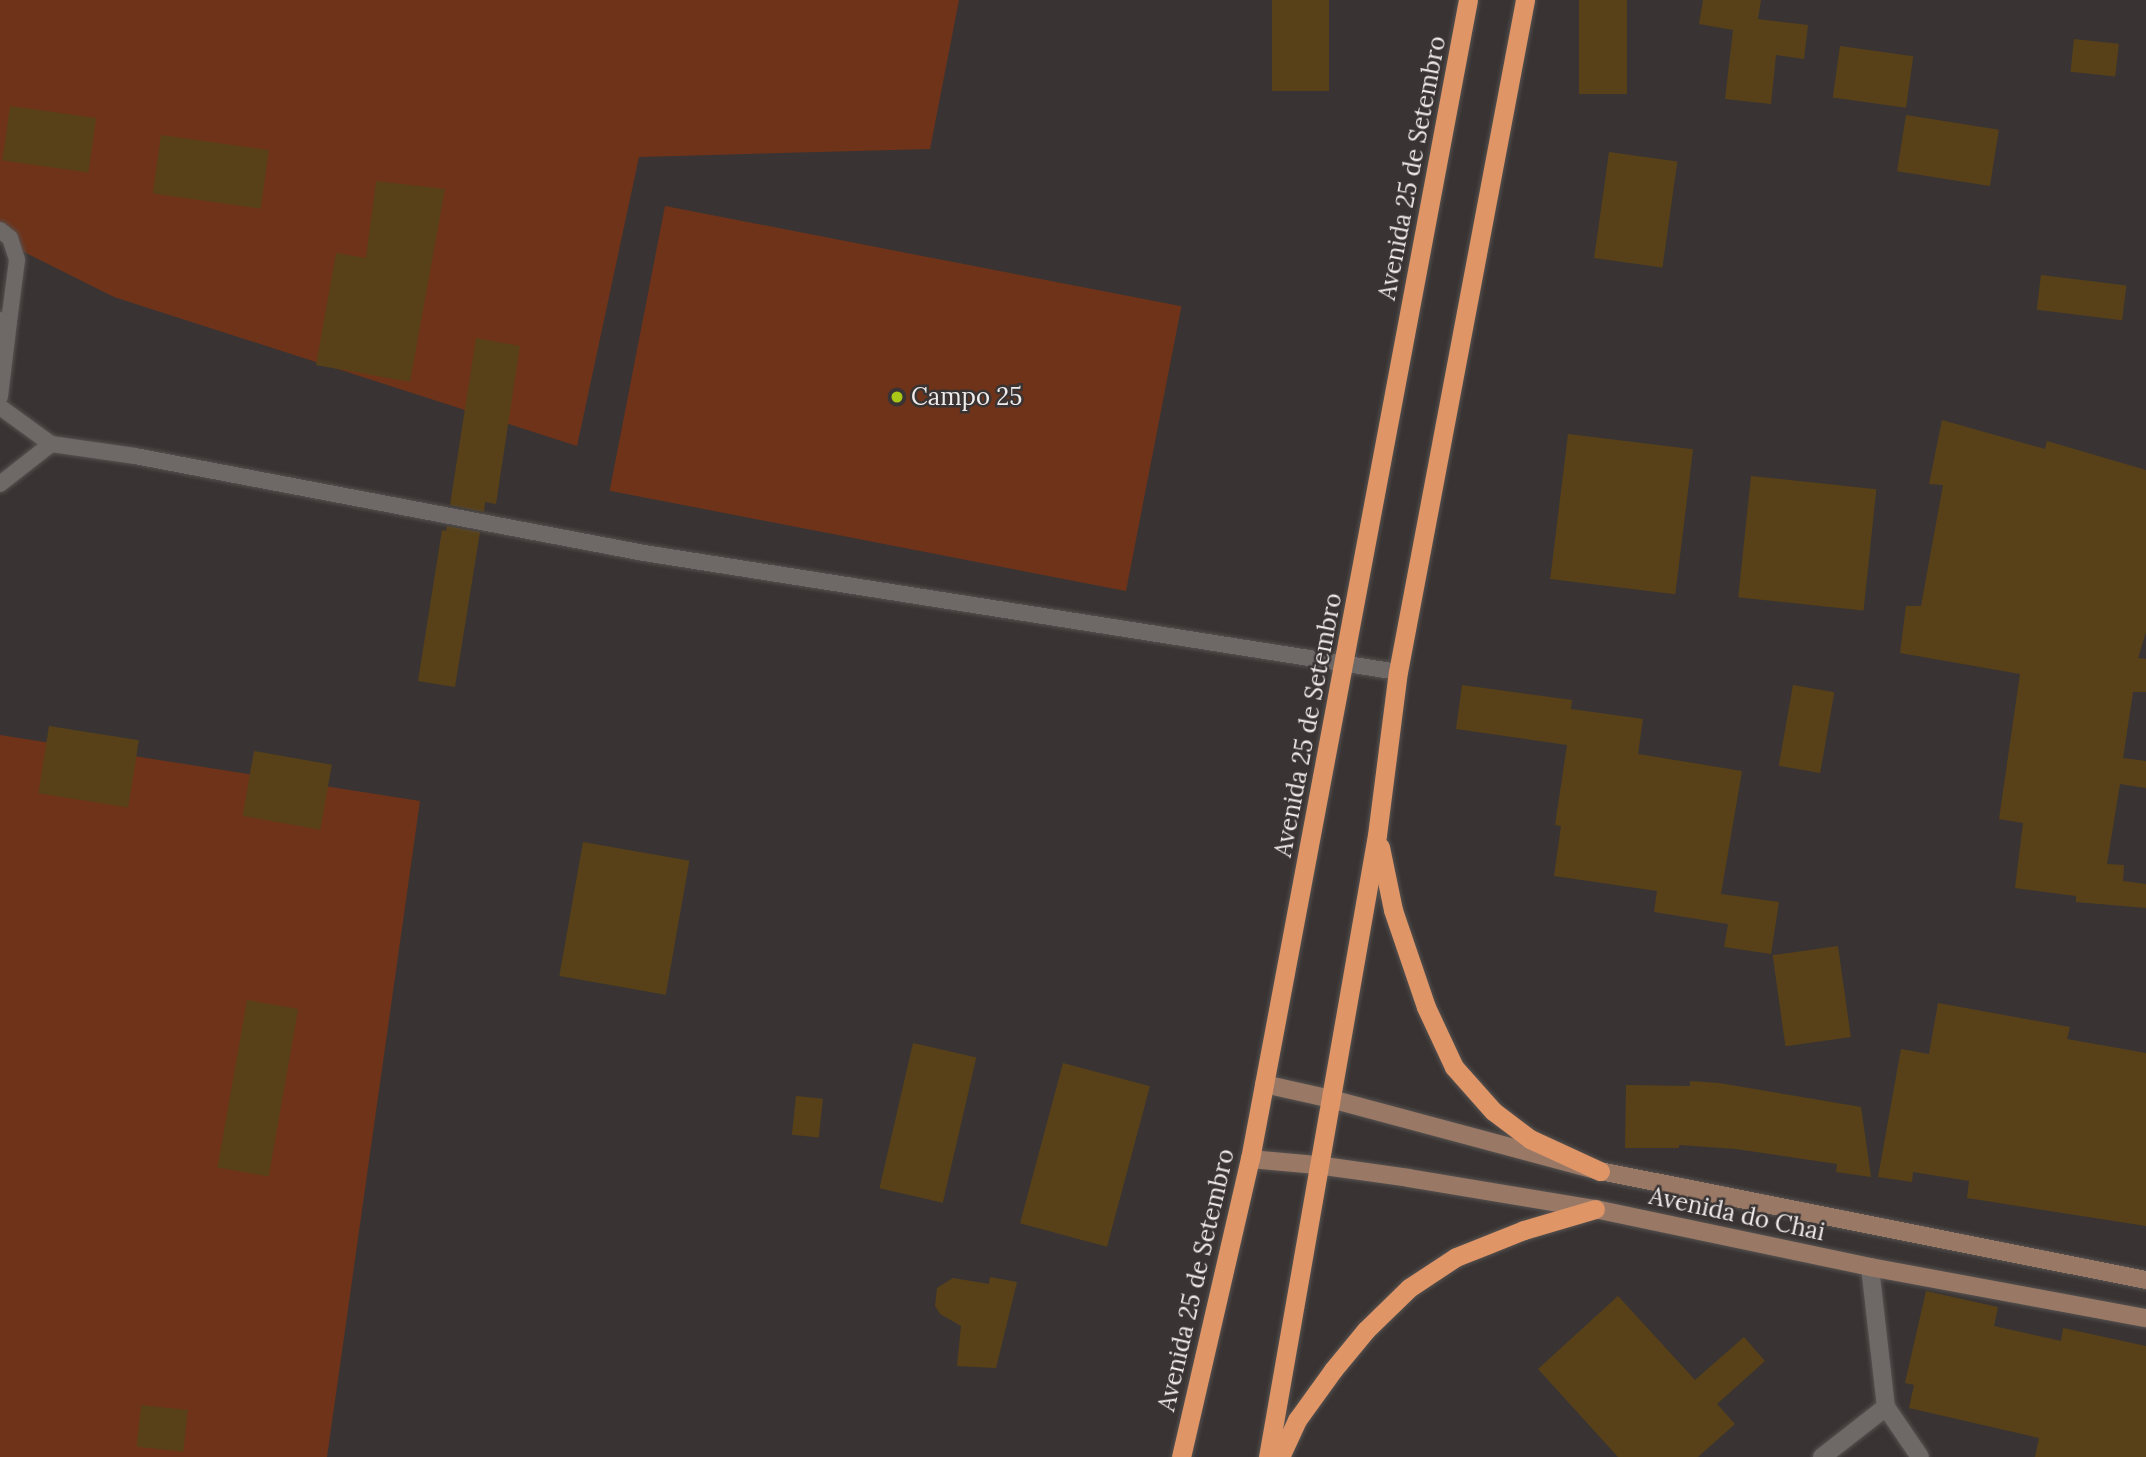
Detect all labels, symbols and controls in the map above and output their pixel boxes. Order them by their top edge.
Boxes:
street label: Avenida 25 de Setembro [1372,34,1452,302]
place label: Campo 25 [911,383,1022,411]
marker: Campo 25 [889,389,905,405]
street label: Avenida 25 de Setembro [1268,591,1348,859]
street label: Avenida 25 de Setembro [1152,1146,1240,1414]
street label: Avenida do Chai [1647,1181,1827,1247]

